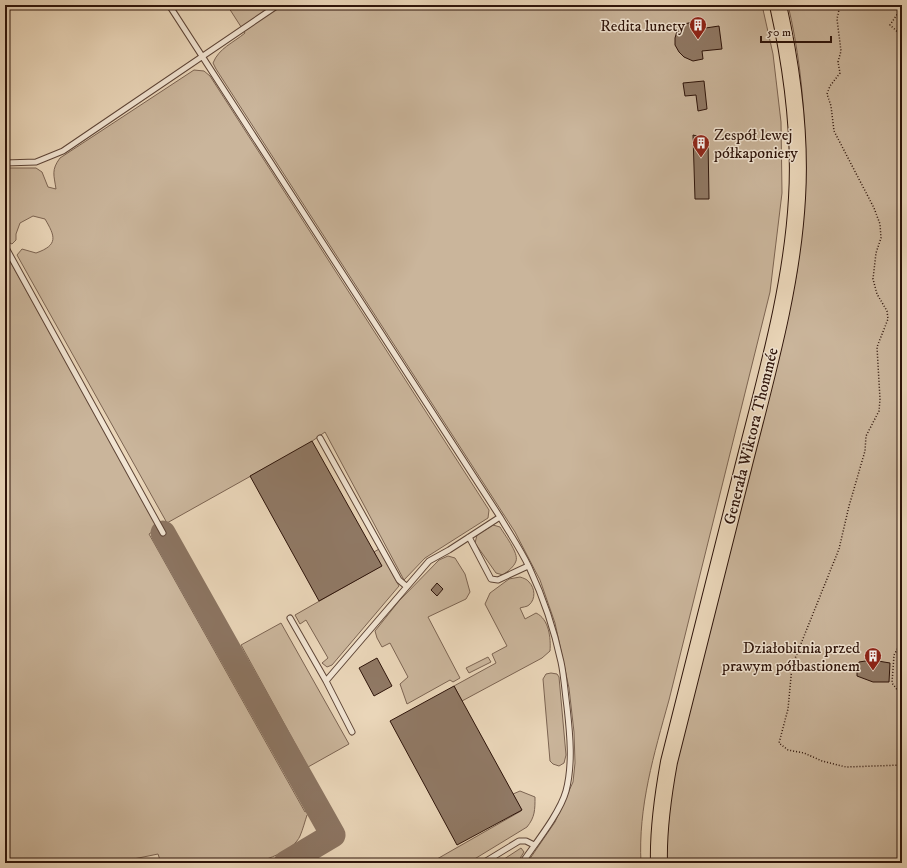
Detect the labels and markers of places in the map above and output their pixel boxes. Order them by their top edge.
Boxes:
building icon: Redita lunety [688,15,708,40]
place label: Redita lunety [600,16,685,36]
place label: Zespół lewej półkaponiery [713,125,798,163]
building icon: Zespół lewej półkaponiery [691,133,711,158]
place label: Działobitnia przed prawym półbastionem [721,638,860,676]
building icon: Działobitnia przed prawym półbastionem [863,646,883,671]

